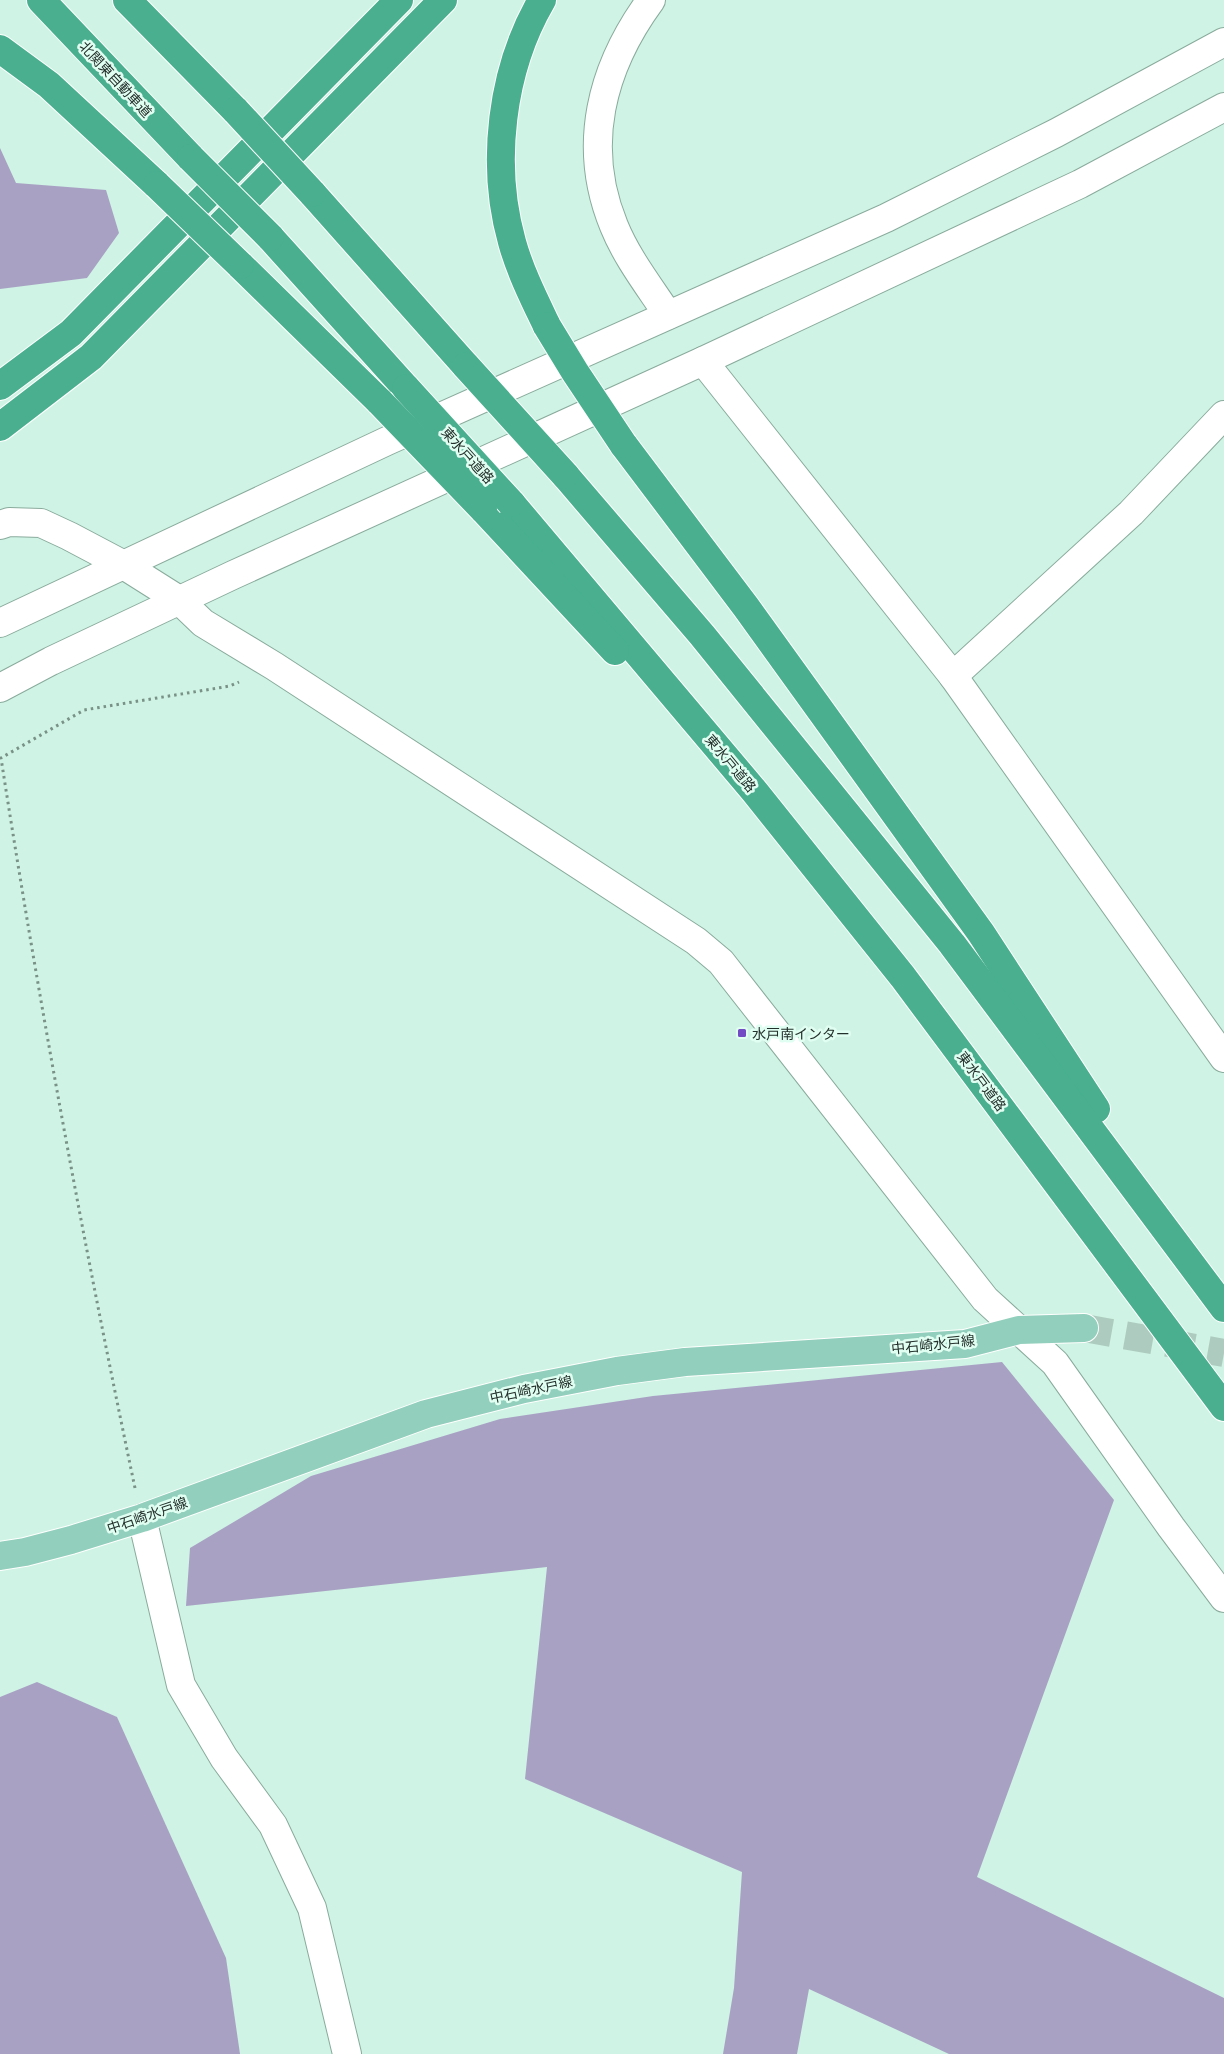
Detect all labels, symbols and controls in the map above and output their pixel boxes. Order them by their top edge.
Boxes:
street label: 北関東自動車道 [76,37,156,121]
street label: 東水戸道路 [438,423,498,487]
street label: 東水戸道路 [702,731,760,795]
place label: 水戸南インター [752,1025,850,1042]
marker: 水戸南インター [736,1027,748,1039]
street label: 東水戸道路 [954,1048,1010,1114]
street label: 中石崎水戸線 [890,1331,976,1357]
street label: 中石崎水戸線 [488,1372,574,1406]
street label: 中石崎水戸線 [105,1493,189,1537]

